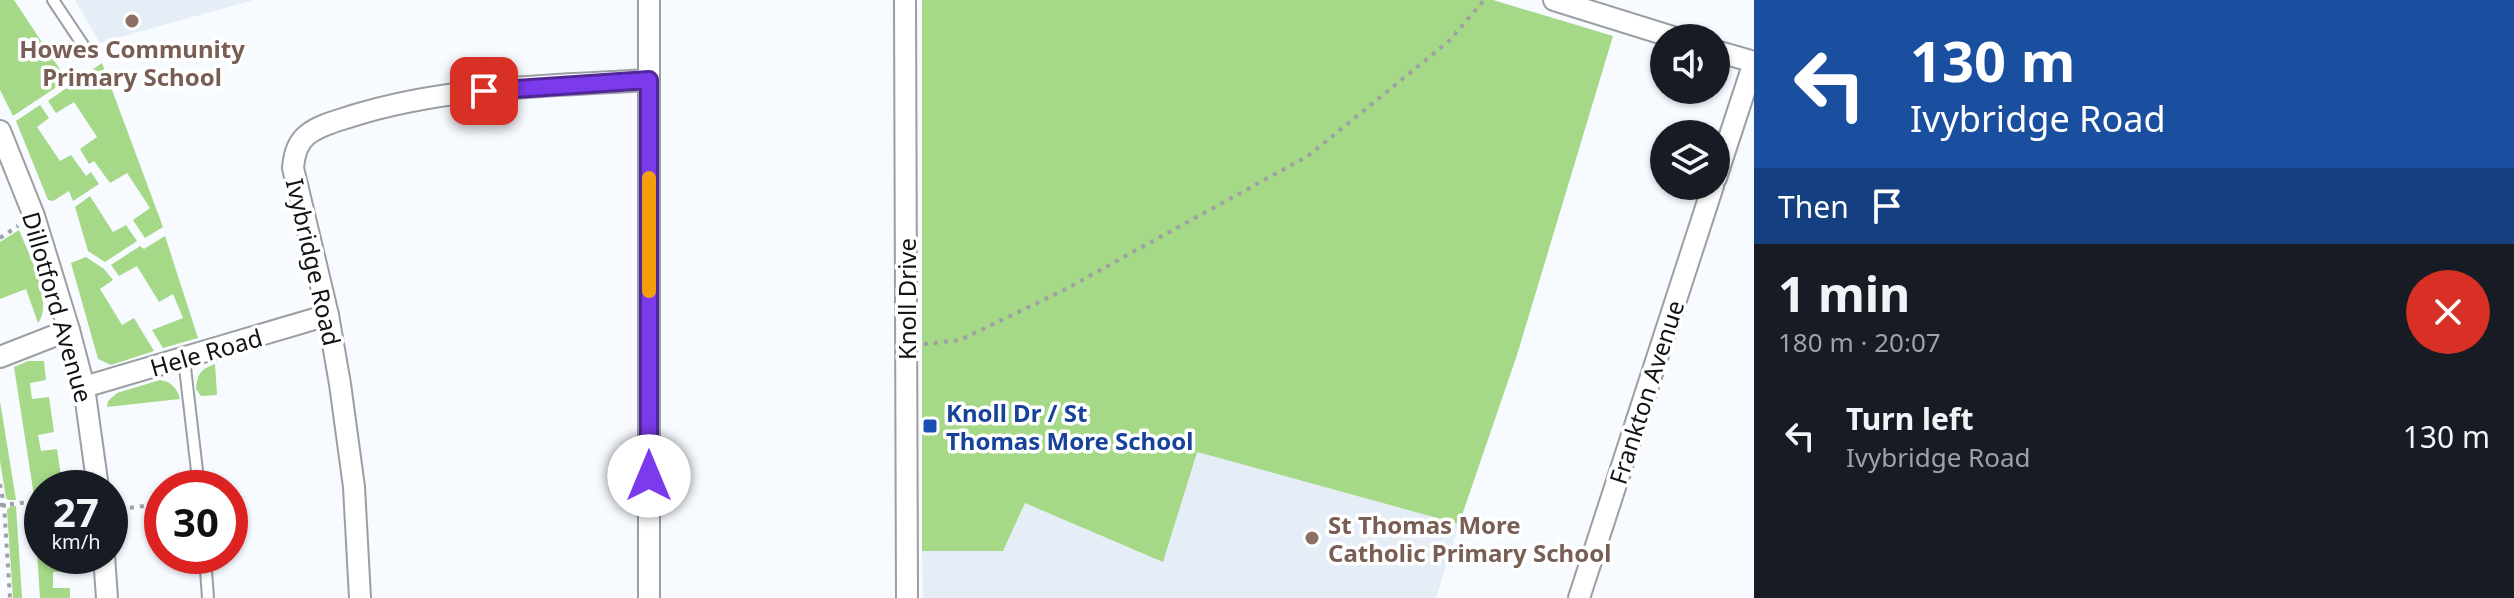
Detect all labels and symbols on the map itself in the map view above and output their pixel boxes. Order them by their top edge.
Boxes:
marker: Howes Community Primary School [123,12,141,30]
place label: Howes Community Primary School [19,32,245,93]
pin [450,57,518,125]
street label: Ivybridge Road [279,175,349,349]
street label: Dillotford Avenue [15,208,101,406]
street label: Knoll Drive [890,238,923,360]
street label: Frankton Avenue [1601,296,1691,488]
street label: Hele Road [146,320,266,384]
place label: Knoll Dr / St Thomas More School [946,396,1193,457]
marker: Knoll Dr / St Thomas More School [921,417,939,435]
position arrow [607,434,691,518]
speed limit sign: 30 [144,470,248,574]
place label: St Thomas More Catholic Primary School [1328,508,1611,569]
marker: St Thomas More Catholic Primary School [1303,529,1321,547]

